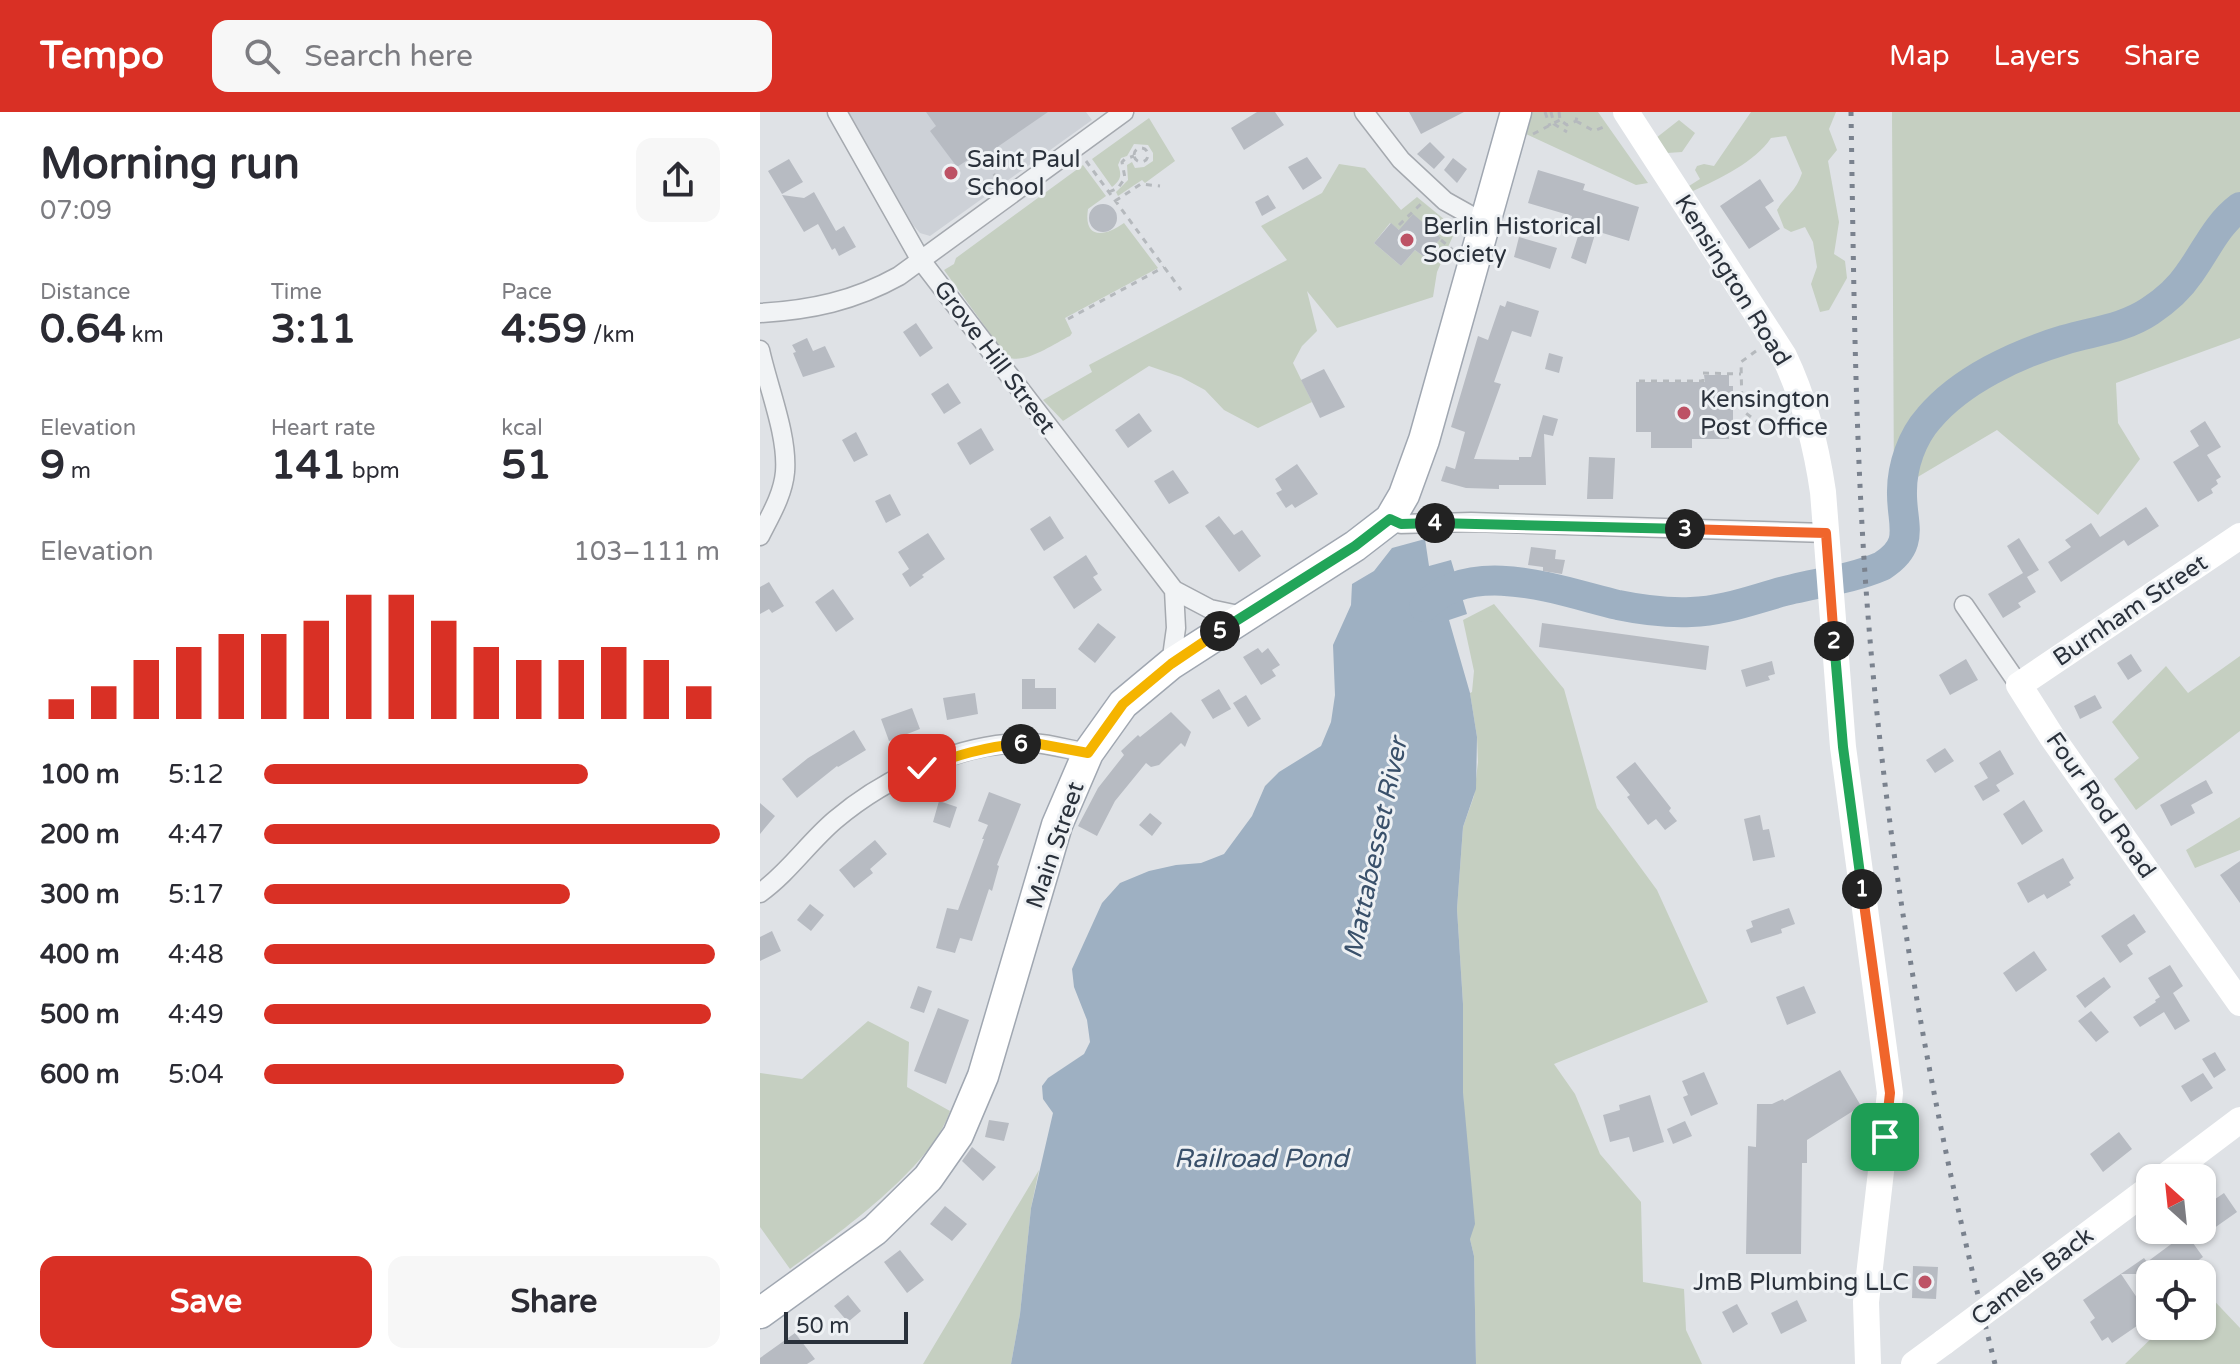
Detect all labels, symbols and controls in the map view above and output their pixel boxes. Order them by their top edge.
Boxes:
search box [212,20,772,92]
text: Tempo [40,33,164,79]
icon: search [240,34,284,78]
text: Search here [304,38,473,75]
text: Map [1889,39,1950,73]
text: Layers [1994,39,2080,73]
text: Share [2124,39,2200,73]
text: Morning run [40,138,300,191]
button: share [636,138,720,222]
place label: Saint Paul School [967,145,1080,202]
marker: Saint Paul School [942,164,960,182]
street label: Kensington Road [1668,189,1797,371]
text: 07:09 [40,195,112,226]
place label: Berlin Historical Society [1423,212,1601,269]
marker: Berlin Historical Society [1398,231,1416,249]
street label: Grove Hill Street [928,275,1062,440]
text: Distance [40,279,131,305]
text: Time [271,279,322,305]
text: Pace [501,279,552,305]
text: 0.64 [40,305,126,353]
text: 3:11 [271,305,356,353]
text: 4:59 [501,305,587,353]
text: km [126,322,164,348]
text: /km [587,322,635,348]
place label: Kensington Post Office [1700,385,1830,442]
marker: Kensington Post Office [1675,404,1693,422]
text: Elevation [40,415,136,441]
text: Heart rate [271,415,376,441]
text: kcal [501,415,543,441]
text: 9 [40,441,65,489]
text: 141 [271,441,346,489]
text: 51 [501,441,552,489]
text: m [65,458,91,484]
text: bpm [346,458,400,484]
pin: 4 [1415,503,1455,543]
pin: 3 [1665,509,1705,549]
text: 4 [1428,510,1442,536]
text: 3 [1678,516,1692,542]
text: Elevation [40,536,154,567]
text: 103–111 m [574,536,720,567]
street label: Burnham Street [2048,548,2213,673]
pin: 5 [1200,611,1240,651]
text: 5 [1213,618,1227,644]
pin: 2 [1814,621,1854,661]
text: 2 [1827,628,1841,654]
pin: 6 [1001,724,1041,764]
street label: Four Rod Road [2039,727,2162,884]
text: 6 [1014,731,1028,757]
water label: Mattabesset River [1337,732,1415,961]
pin [888,734,956,802]
icon: check [900,746,944,790]
text: 100 m [40,759,120,790]
text: 5:12 [168,759,224,790]
street label: Main Street [1020,778,1091,912]
text: 200 m [40,819,120,850]
text: 4:47 [168,819,224,850]
pin: 1 [1842,869,1882,909]
text: 1 [1855,876,1869,902]
text: 300 m [40,879,120,910]
text: 5:17 [168,879,224,910]
text: 400 m [40,939,120,970]
text: 4:48 [168,939,224,970]
text: 500 m [40,999,120,1030]
text: 4:49 [168,999,224,1030]
text: 600 m [40,1059,120,1090]
text: 5:04 [168,1059,224,1090]
pin [1851,1103,1919,1171]
icon: arrive [1863,1115,1907,1159]
water label: Railroad Pond [1174,1143,1351,1174]
north arrow [2136,1164,2216,1244]
map controls [2136,1164,2216,1340]
street label: Camels Back [1965,1221,2099,1332]
button: Save [40,1256,372,1348]
button: Share [388,1256,720,1348]
button: locate [2136,1260,2216,1340]
place label: JmB Plumbing LLC [1693,1268,1909,1297]
marker: JmB Plumbing LLC [1916,1273,1934,1291]
scale bar [784,1308,908,1344]
text: 50 m [796,1313,850,1339]

